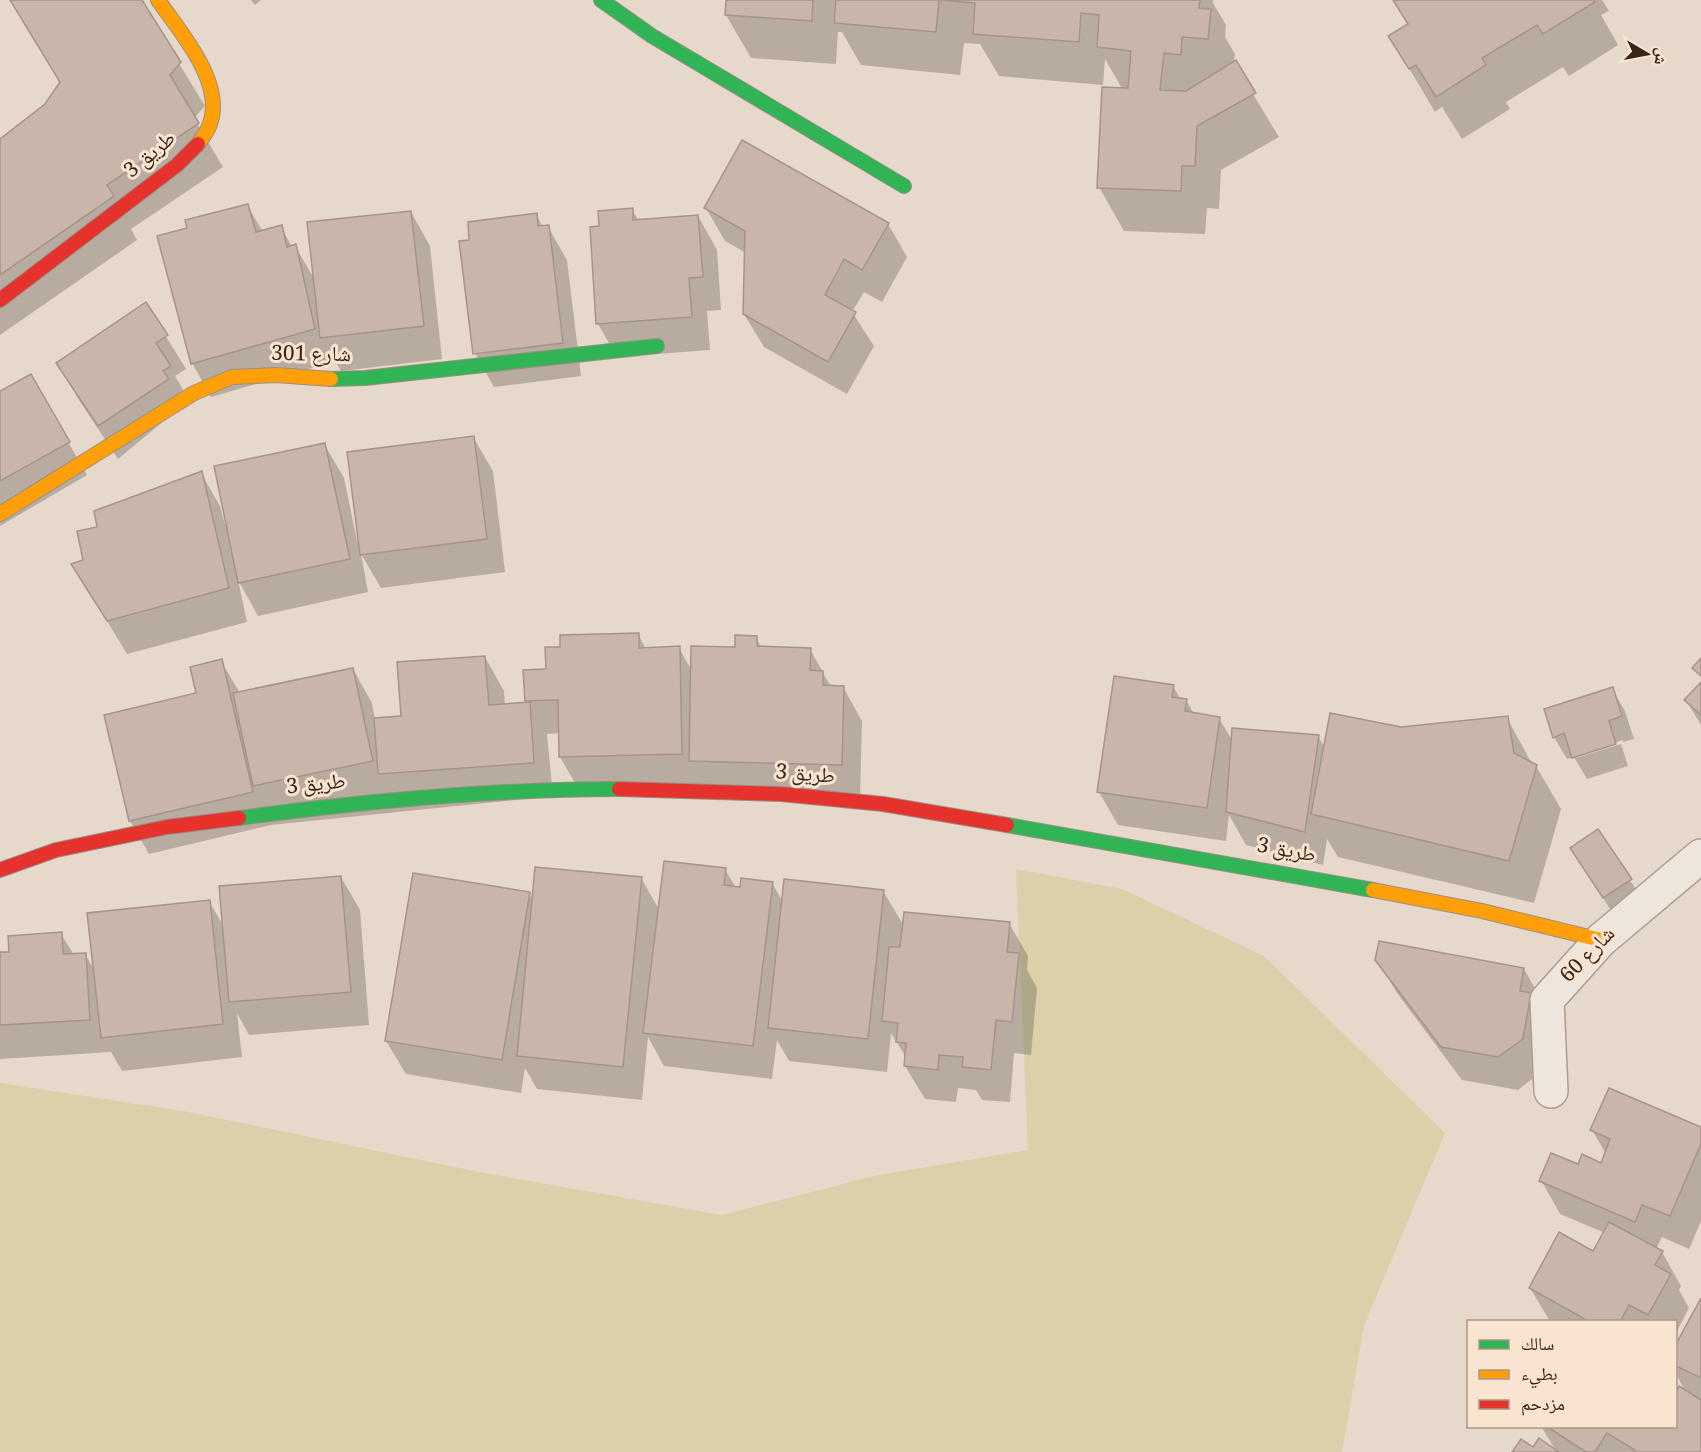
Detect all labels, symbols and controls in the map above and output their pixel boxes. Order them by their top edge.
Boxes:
north arrow [1617,24,1677,84]
text: ش [1645,45,1674,67]
street label: طريق 3 [117,123,185,189]
street label: شارع 301 [271,338,351,374]
street label: طريق 3 [774,756,836,796]
street label: طريق 3 [285,765,347,807]
street label: طريق 3 [1254,830,1318,874]
street label: شارع 60 [1553,919,1625,993]
legend [1467,1320,1677,1428]
text: سالك [1521,1331,1554,1361]
text: بطيء [1521,1361,1558,1391]
text: مزدحم [1521,1391,1565,1421]

